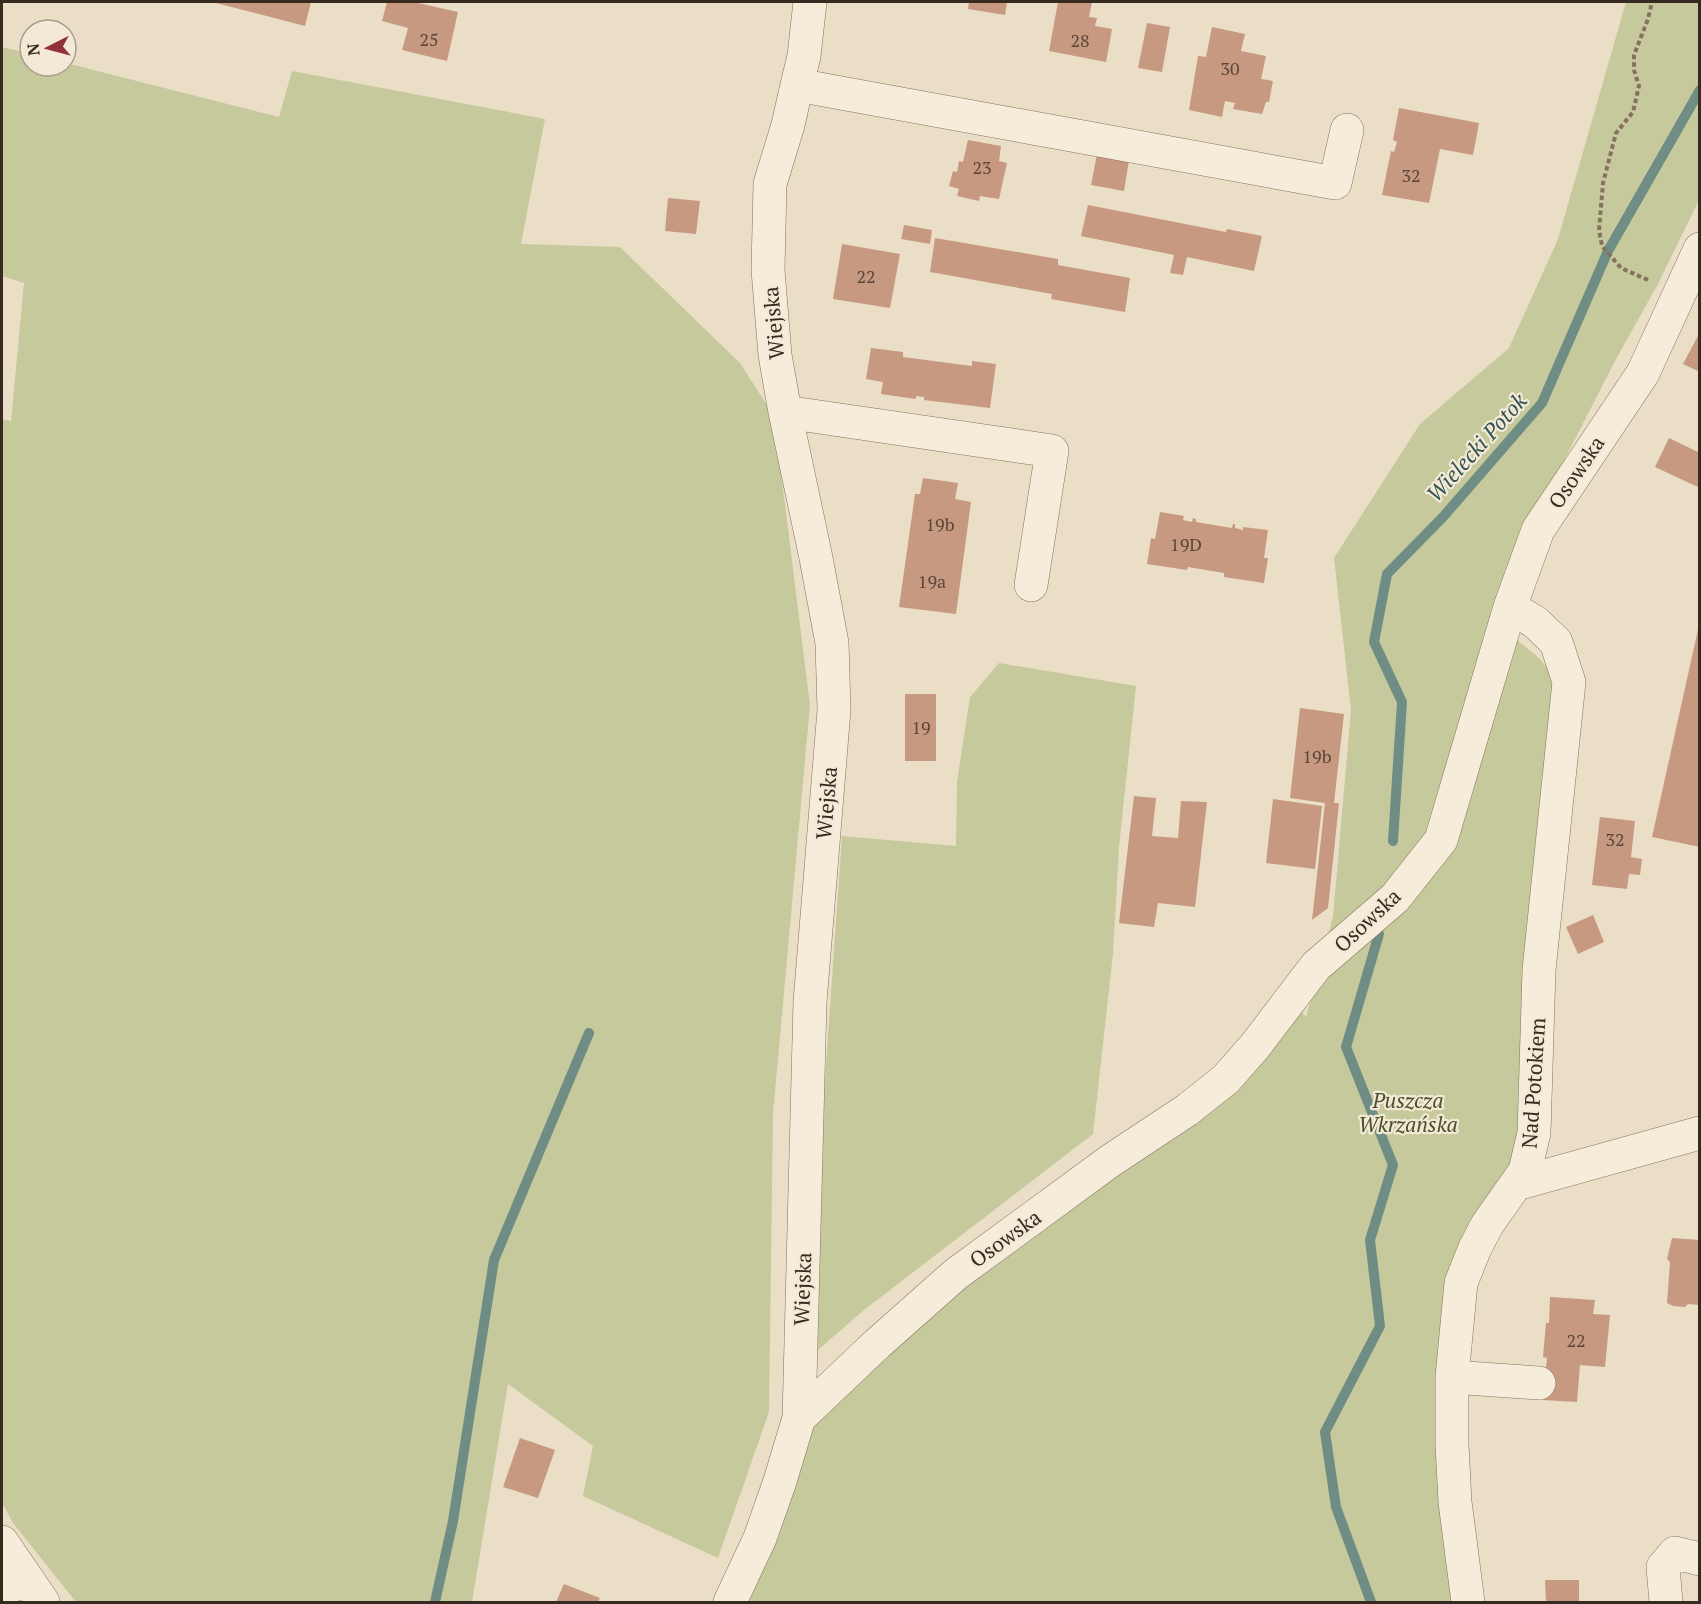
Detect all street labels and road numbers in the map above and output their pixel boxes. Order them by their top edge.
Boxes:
street label: Wiejska [756,285,790,361]
street label: Osowska [1542,430,1611,514]
street label: Wiejska [809,765,843,841]
street label: Osowska [1328,882,1407,958]
street label: Nad Potokiem [1514,1017,1552,1149]
street label: Osowska [964,1202,1047,1273]
street label: Wiejska [787,1252,817,1326]

